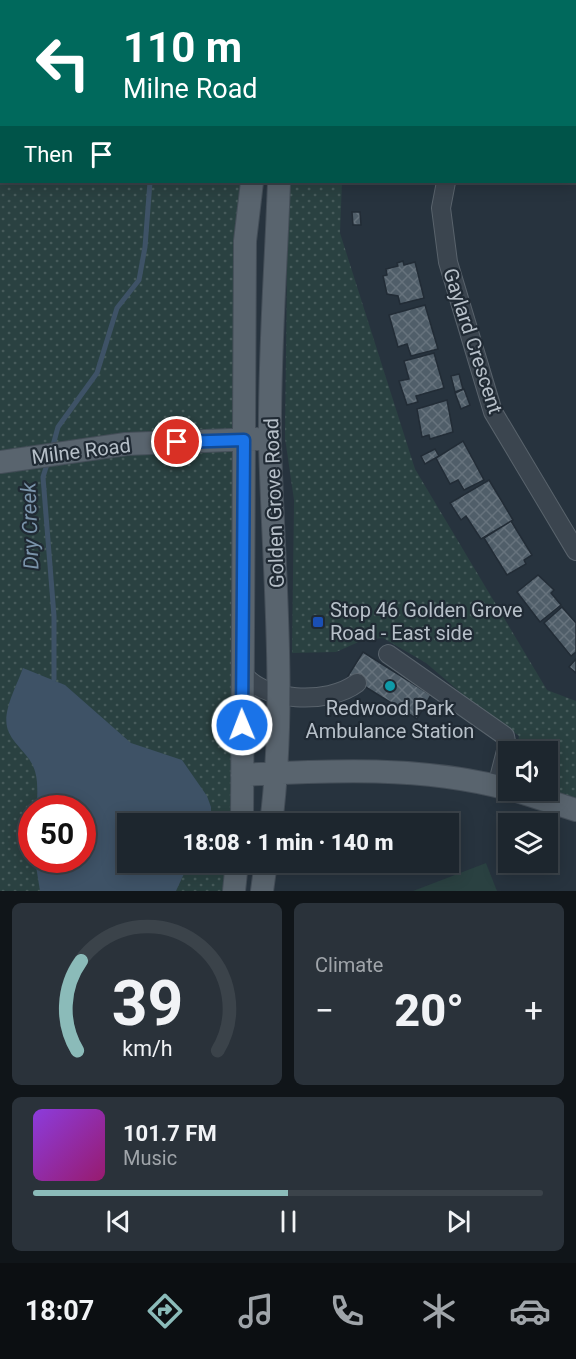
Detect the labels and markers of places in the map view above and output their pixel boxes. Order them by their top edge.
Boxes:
pin [151,416,202,467]
place label: Stop 46 Golden Grove Road - East side [330,598,523,645]
marker: Stop 46 Golden Grove Road - East side [311,615,325,629]
marker: Redwood Park Ambulance Station [383,679,397,693]
place label: Redwood Park Ambulance Station [306,696,474,743]

